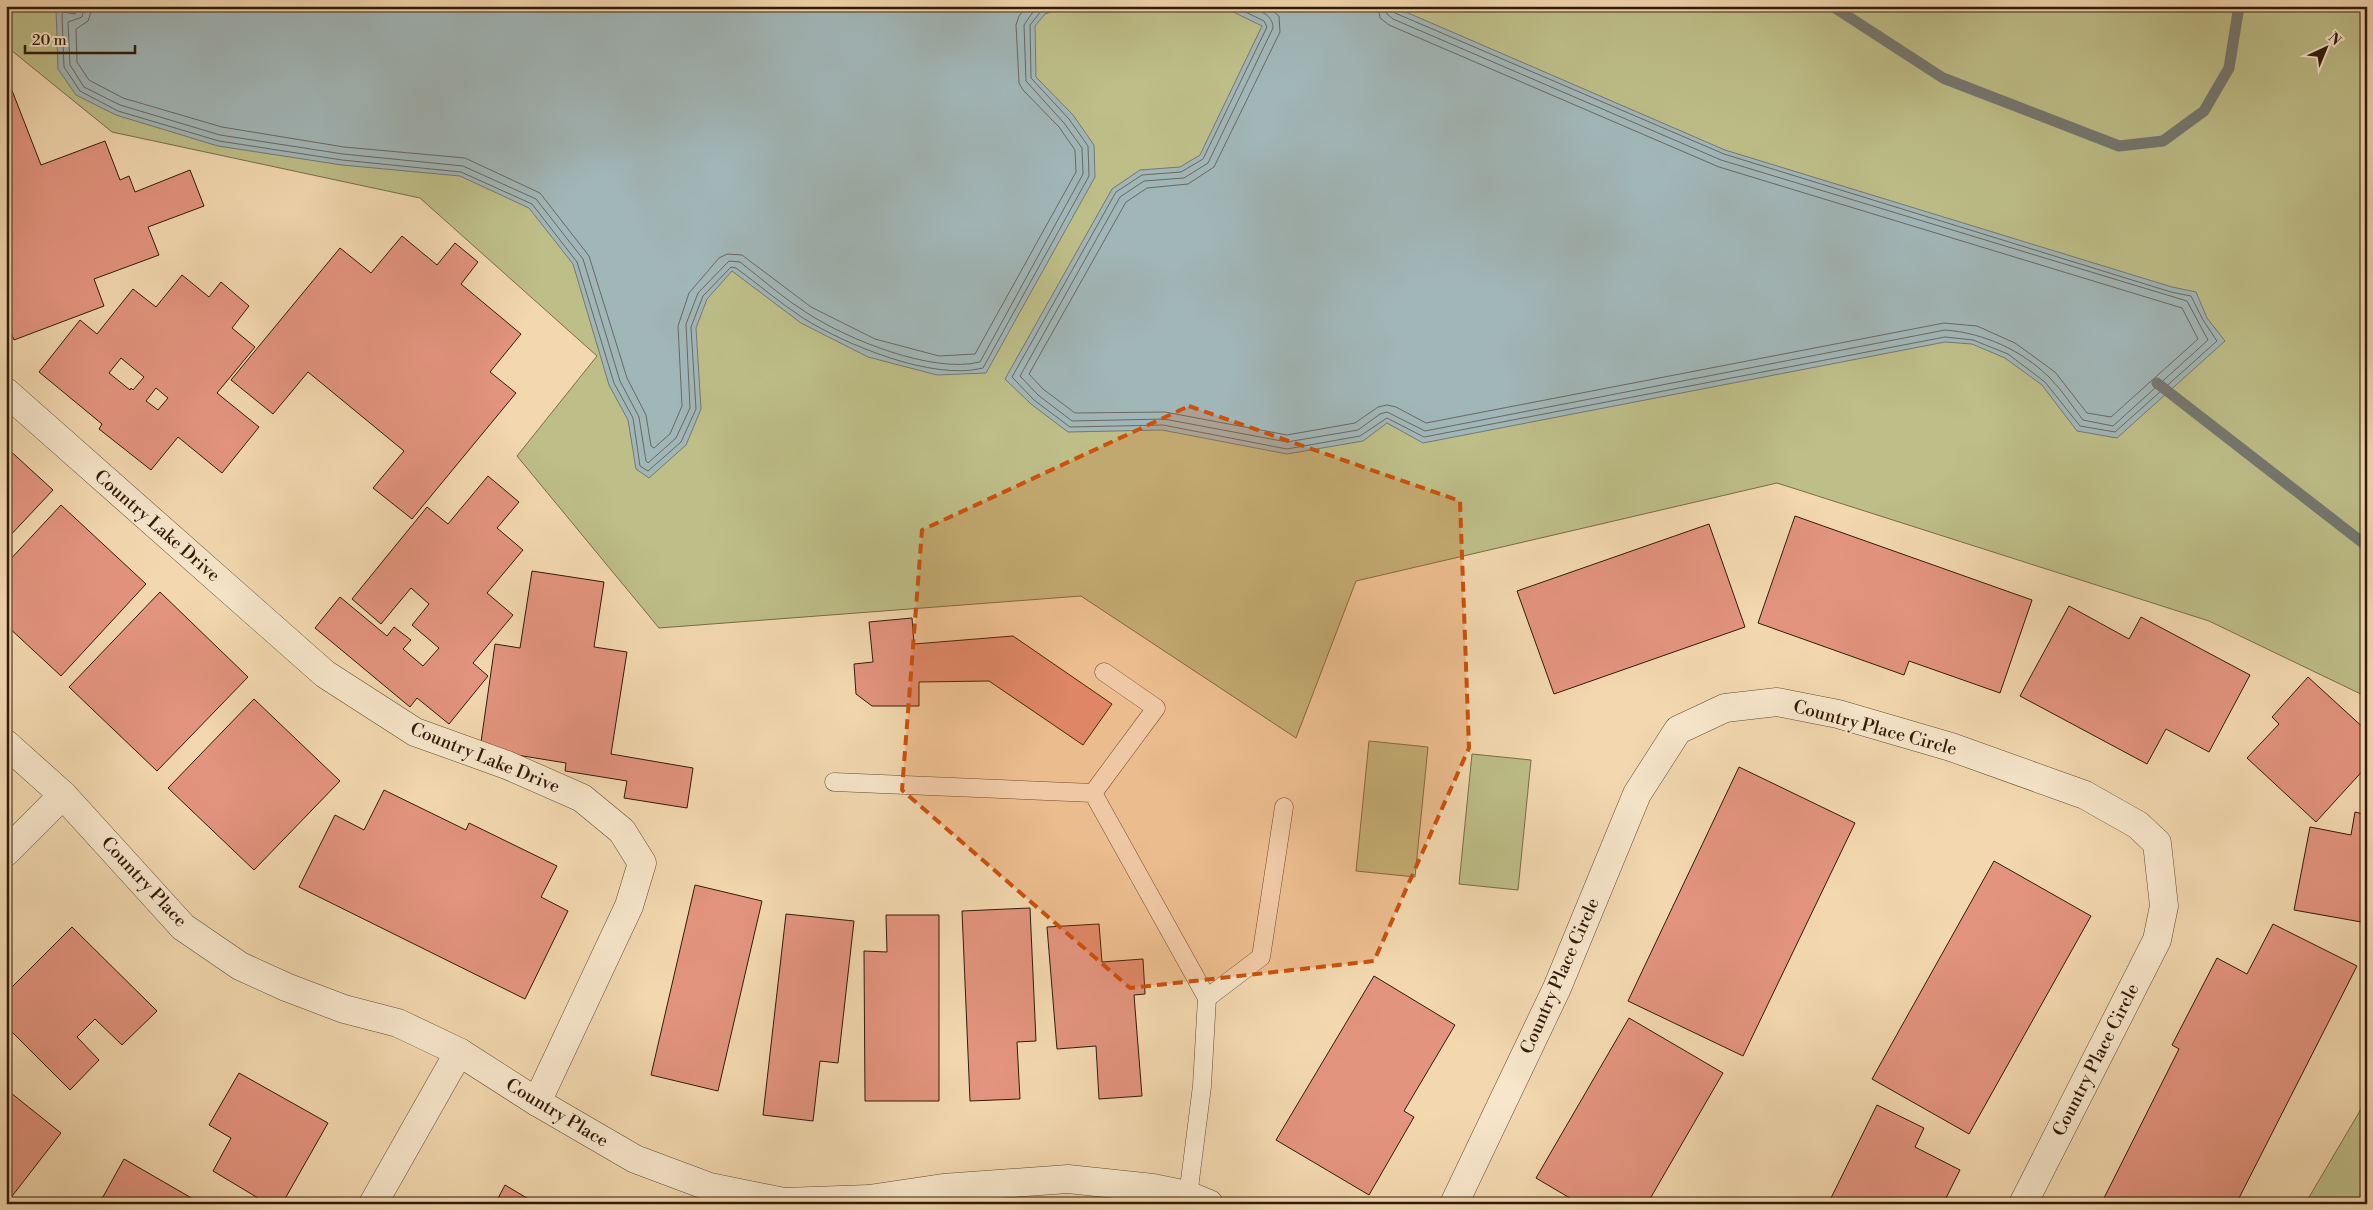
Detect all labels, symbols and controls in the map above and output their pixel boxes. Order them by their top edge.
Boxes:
scale bar [25,22,135,54]
north arrow [2300,22,2350,72]
text: N [2324,29,2345,50]
text: 20 m [32,31,67,50]
street label: Country Lake Drive [89,465,225,587]
street label: Country Place Circle [1791,695,1959,761]
street label: Country Lake Drive [407,717,563,799]
street label: Country Place [96,832,192,932]
street label: Country Place Circle [1515,894,1605,1058]
street label: Country Place Circle [2047,980,2145,1140]
street label: Country Place [502,1073,612,1153]

